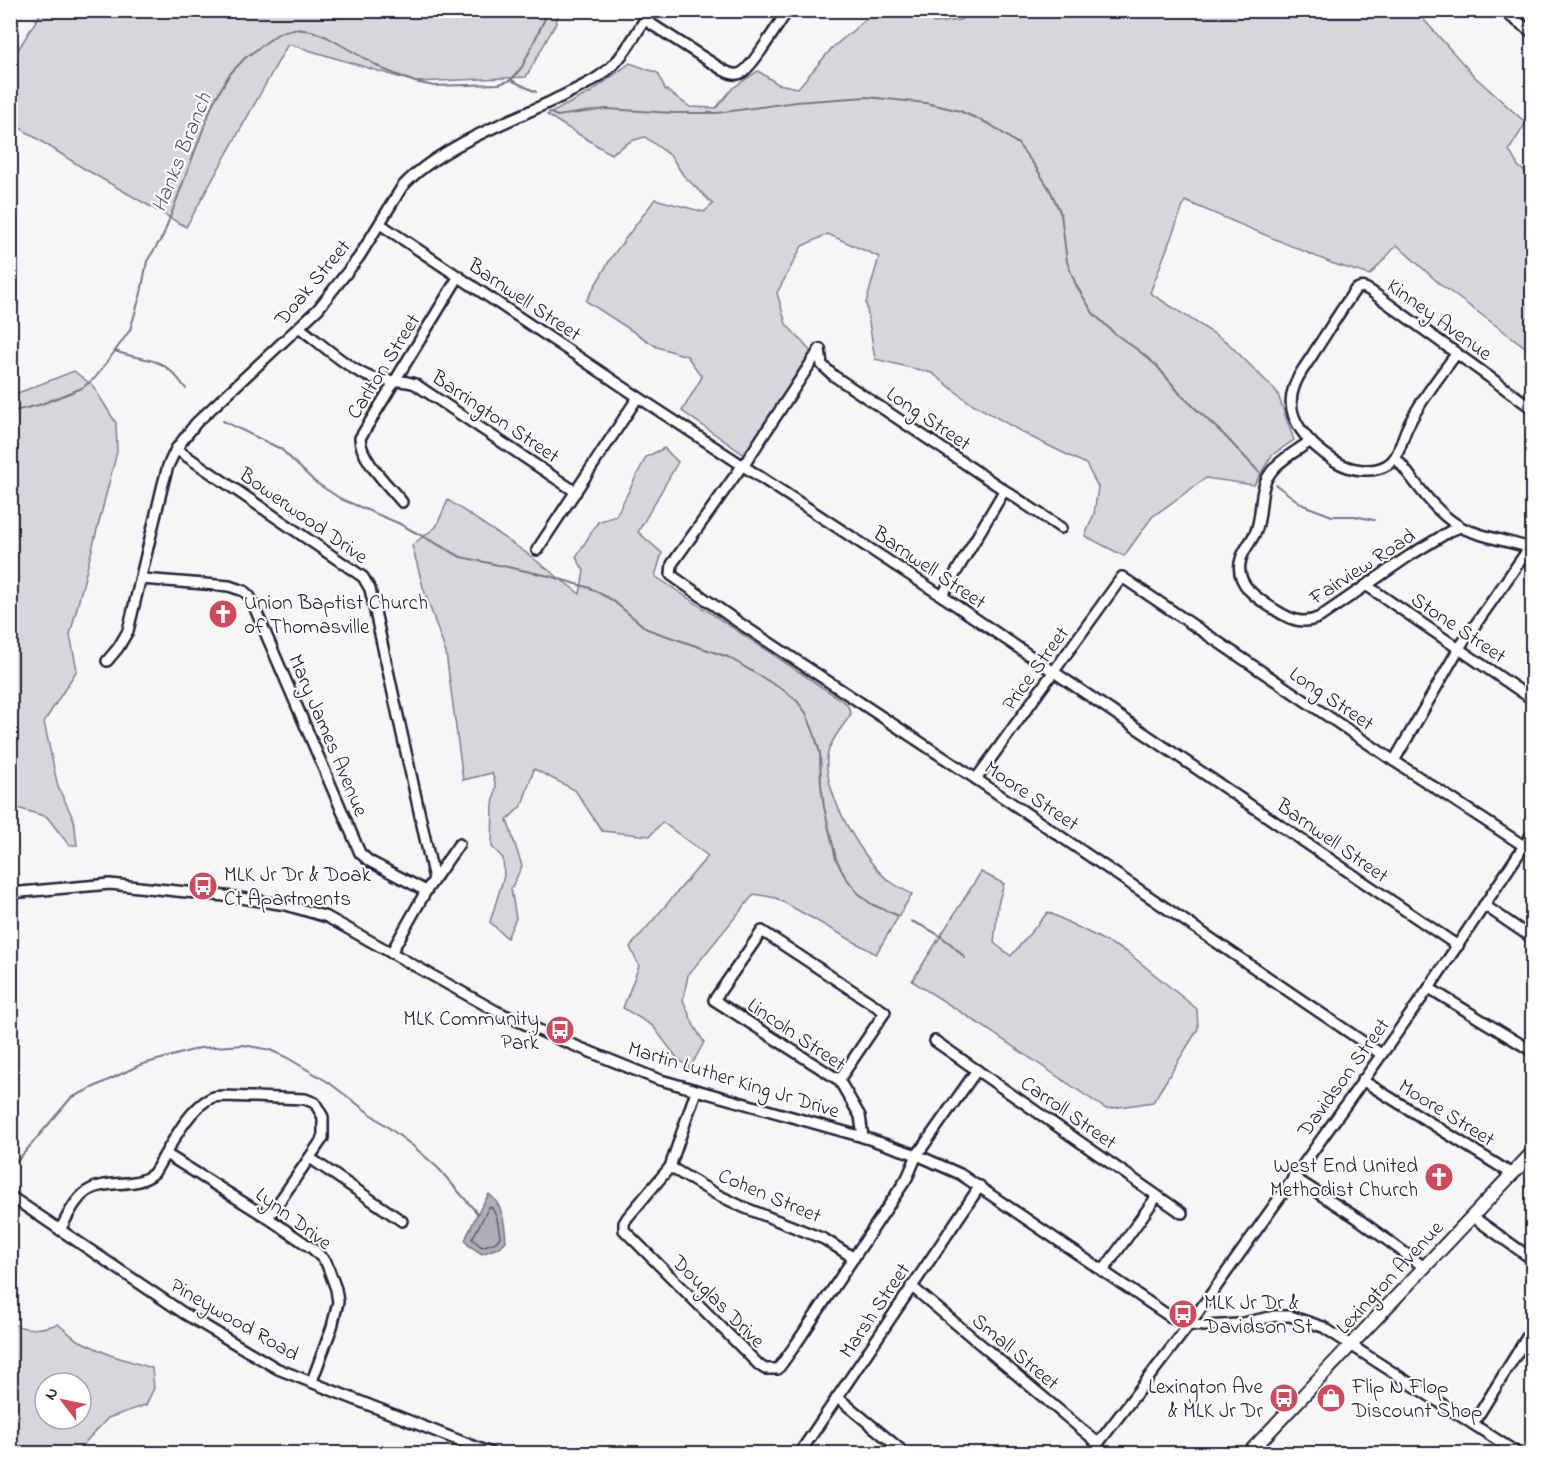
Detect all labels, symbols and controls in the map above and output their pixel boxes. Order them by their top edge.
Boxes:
water label: Hanks Branch [144,88,221,218]
street label: Doak Street [268,233,359,334]
street label: Barnwell Street [460,251,586,350]
street label: Kinney Avenue [1379,272,1498,371]
street label: Carlton Street [340,308,429,426]
street label: Barrington Street [423,363,565,473]
street label: Long Street [878,380,976,461]
street label: Bowerwood Drive [232,460,374,573]
street label: Barnwell Street [865,519,991,618]
street label: Fairview Road [1303,522,1422,614]
street label: Stone Street [1404,586,1512,672]
place label: Union Baptist Church of Thomasville [244,589,428,643]
church icon: Union Baptist Church of Thomasville [207,598,239,630]
street label: Price Street [996,621,1078,718]
street label: Mary James Avenue [278,650,375,823]
street label: Long Street [1281,660,1379,741]
street label: Moore Street [977,754,1084,839]
street label: Barnwell Street [1269,791,1394,891]
place label: MLK Jr Dr & Doak Ct Apartments [224,861,372,915]
bus stop icon: MLK Jr Dr & Doak Ct Apartments [187,870,219,902]
street label: Lincoln Street [740,991,851,1080]
place label: MLK Community Park [403,1005,540,1059]
street label: Davidson Street [1291,1012,1398,1145]
bus stop icon: MLK Community Park [544,1014,576,1046]
street label: Martin Luther King Jr Drive [623,1034,843,1129]
street label: Carroll Street [1014,1069,1122,1158]
street label: Moore Street [1392,1072,1500,1155]
place label: West End United Methodist Church [1270,1152,1418,1206]
church icon: West End United Methodist Church [1423,1161,1455,1193]
street label: Cohen Street [713,1162,826,1232]
street label: Lynn Drive [247,1181,338,1260]
street label: Lexington Avenue [1330,1214,1453,1344]
street label: Douglas Drive [662,1248,772,1358]
street label: Marsh Street [833,1257,919,1365]
street label: Pineywood Road [163,1272,304,1372]
place label: MLK Jr Dr & Davidson St [1203,1289,1312,1343]
bus stop icon: MLK Jr Dr & Davidson St [1167,1298,1199,1330]
street label: Small Street [964,1307,1065,1398]
north arrow [33,1371,93,1431]
place label: Lexington Ave & MLK Jr Dr [1148,1373,1264,1427]
place label: Flip N Flop Discount Shop [1351,1373,1483,1427]
bus stop icon: Lexington Ave & MLK Jr Dr [1268,1382,1300,1414]
shop icon: Flip N Flop Discount Shop [1315,1382,1347,1414]
text: N [39,1383,65,1405]

